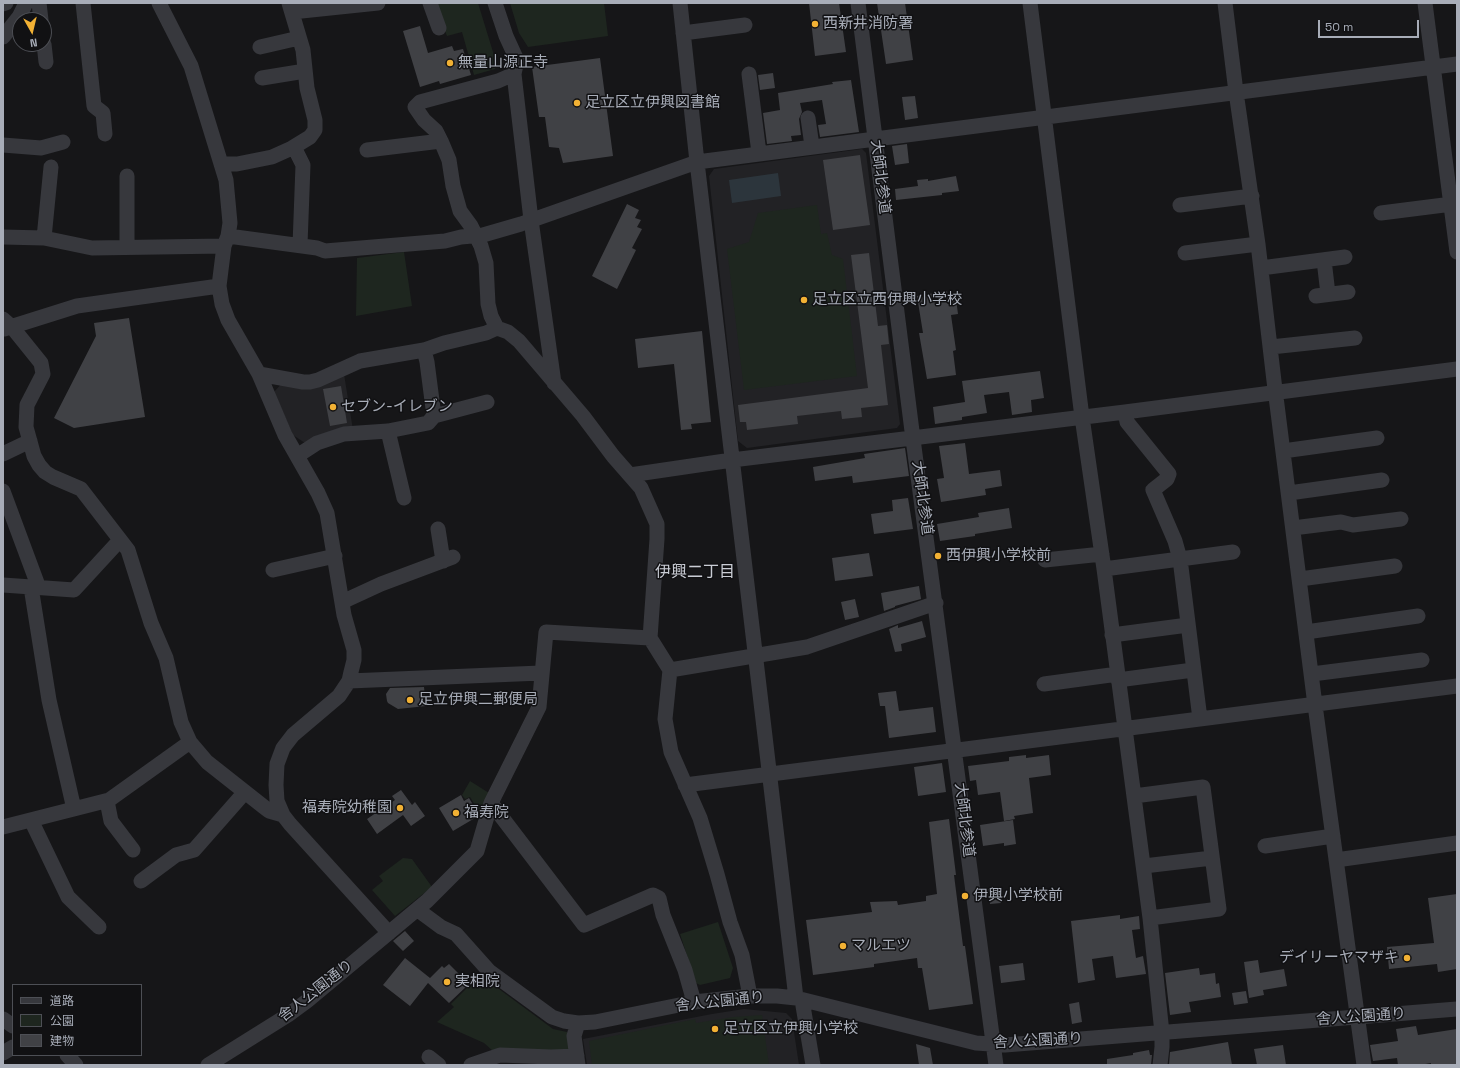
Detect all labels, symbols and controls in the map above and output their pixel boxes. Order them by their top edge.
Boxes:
north arrow [12,12,52,52]
scale bar [1320,12,1421,38]
place label: 西新井消防署 [823,15,913,33]
marker: 西新井消防署 [810,19,820,29]
text: 50 m [1325,19,1353,35]
text: N [29,35,38,50]
place label: 無量山源正寺 [458,54,548,72]
marker: 無量山源正寺 [445,58,455,68]
place label: 足立区立伊興図書館 [585,94,720,112]
marker: 足立区立伊興図書館 [572,98,582,108]
street label: 大師北参道 [866,139,894,215]
place label: 足立区立西伊興小学校 [812,291,962,309]
marker: 足立区立西伊興小学校 [799,295,809,305]
place label: セブン-イレブン [341,398,453,416]
marker: セブン-イレブン [328,402,338,412]
street label: 大師北参道 [908,460,936,536]
place label: 西伊興小学校前 [946,547,1051,565]
marker: 西伊興小学校前 [933,551,943,561]
district label: 伊興二丁目 [655,563,735,583]
place label: 足立伊興二郵便局 [418,691,538,709]
marker: 足立伊興二郵便局 [405,695,415,705]
street label: 大師北参道 [950,782,978,858]
place label: 福寿院幼稚園 [302,799,392,817]
marker: 福寿院幼稚園 [395,803,405,813]
place label: 福寿院 [464,804,509,822]
marker: 福寿院 [451,808,461,818]
place label: 伊興小学校前 [973,887,1063,905]
marker: 伊興小学校前 [960,891,970,901]
place label: マルエツ [851,937,911,955]
marker: マルエツ [838,941,848,951]
place label: デイリーヤマザキ [1279,949,1399,967]
marker: デイリーヤマザキ [1402,953,1412,963]
street label: 舎人公園通り [275,956,357,1026]
place label: 実相院 [455,973,500,991]
marker: 実相院 [442,977,452,987]
legend [12,984,142,1056]
street label: 舎人公園通り [674,988,766,1016]
text: 道路 [50,993,74,1009]
street label: 舎人公園通り [1315,1005,1407,1029]
text: 公園 [50,1013,74,1029]
place label: 足立区立伊興小学校 [723,1020,858,1038]
marker: 足立区立伊興小学校 [710,1024,720,1034]
street label: 舎人公園通り [993,1030,1083,1052]
text: 建物 [50,1033,74,1049]

